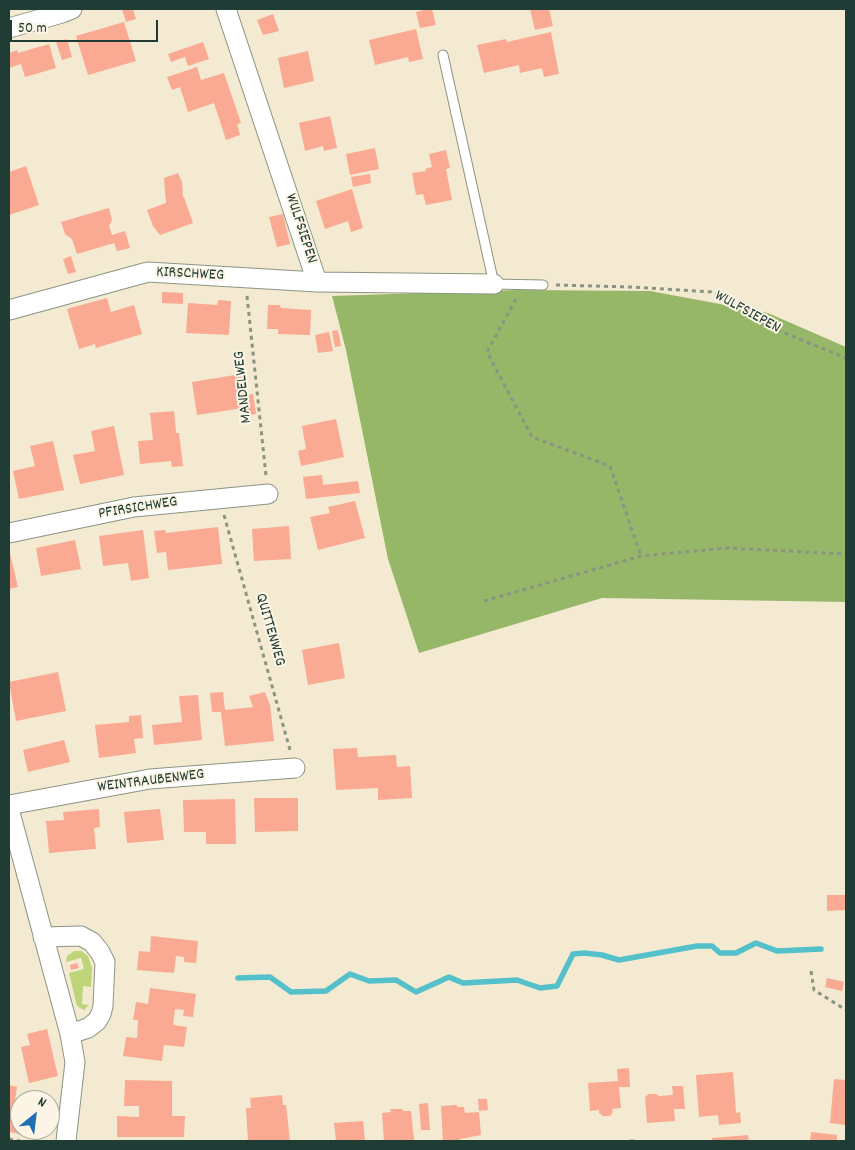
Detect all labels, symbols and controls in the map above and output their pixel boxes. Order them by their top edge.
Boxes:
scale bar [12,10,160,42]
text: 50 m [18,18,47,40]
street label: WULFSIEPEN [280,192,320,266]
street label: KIRSCHWEG [156,264,224,286]
street label: WULFSIEPEN [711,287,783,339]
street label: MANDELWEG [231,350,257,424]
street label: PFIRSICHWEG [97,493,179,525]
street label: QUITTENWEG [250,592,288,668]
street label: WEINTRAUBENWEG [97,766,205,798]
north arrow [10,1090,60,1140]
text: N [34,1092,50,1113]

